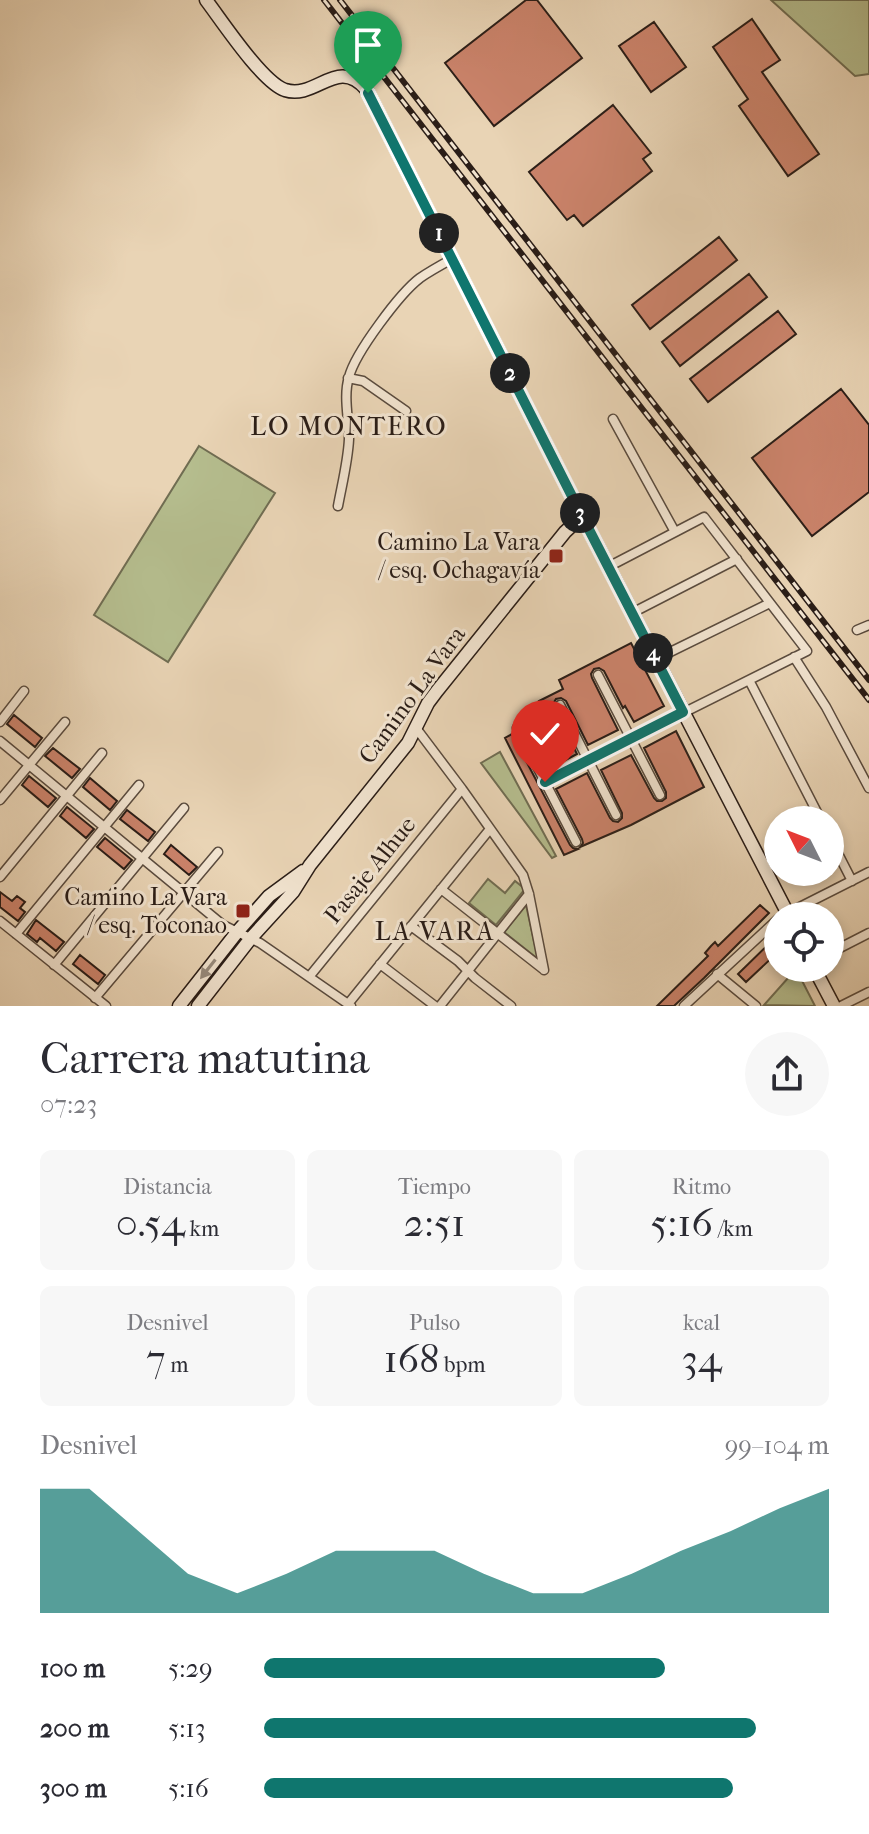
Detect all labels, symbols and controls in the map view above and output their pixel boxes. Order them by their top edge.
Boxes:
pin [334,11,402,93]
icon: arrive [346,23,390,67]
pin: 1 [419,213,459,253]
text: 1 [435,220,443,246]
pin: 2 [490,353,530,393]
text: 2 [504,360,516,386]
district label: LO MONTERO [250,411,448,442]
pin: 3 [560,493,600,533]
text: 3 [575,500,585,526]
place label: Camino La Vara / esq. Ochagavía [377,528,541,584]
marker: Camino La Vara / esq. Ochagavía [547,547,565,565]
street label: Camino La Vara [353,620,472,769]
pin: 4 [633,633,673,673]
text: 4 [647,640,660,666]
pin [511,700,579,782]
icon: check [523,712,567,756]
north arrow [764,806,844,886]
map controls [764,806,844,982]
street label: Pasaje Alhue [318,811,422,929]
place label: Camino La Vara / esq. Toconao [64,883,228,939]
marker: Camino La Vara / esq. Toconao [234,902,252,920]
button: locate [764,902,844,982]
district label: LA VARA [375,916,495,947]
one-way arrow [201,959,217,979]
button: share [745,1032,829,1116]
text: Carrera matutina [40,1033,369,1084]
text: 07:23 [40,1089,97,1120]
text: Distancia [123,1174,212,1200]
text: Tiempo [398,1174,471,1200]
text: Ritmo [672,1174,731,1200]
text: 0.54 [116,1200,185,1246]
text: 2:51 [404,1200,465,1246]
text: 5:16 [650,1200,713,1246]
text: km [185,1216,219,1242]
text: /km [713,1216,753,1242]
text: Desnivel [126,1310,209,1336]
text: Pulso [409,1310,460,1336]
text: kcal [683,1310,720,1336]
text: 7 [146,1336,166,1382]
text: 168 [383,1336,439,1382]
text: 34 [681,1336,722,1382]
text: m [166,1352,189,1378]
text: bpm [439,1352,486,1378]
text: Desnivel [40,1430,137,1461]
text: 99–104 m [725,1430,829,1461]
text: 100 m [40,1653,105,1684]
text: 5:29 [168,1653,213,1684]
text: 200 m [40,1713,109,1744]
text: 5:13 [168,1713,205,1744]
text: 300 m [40,1773,107,1804]
text: 5:16 [168,1773,209,1804]

